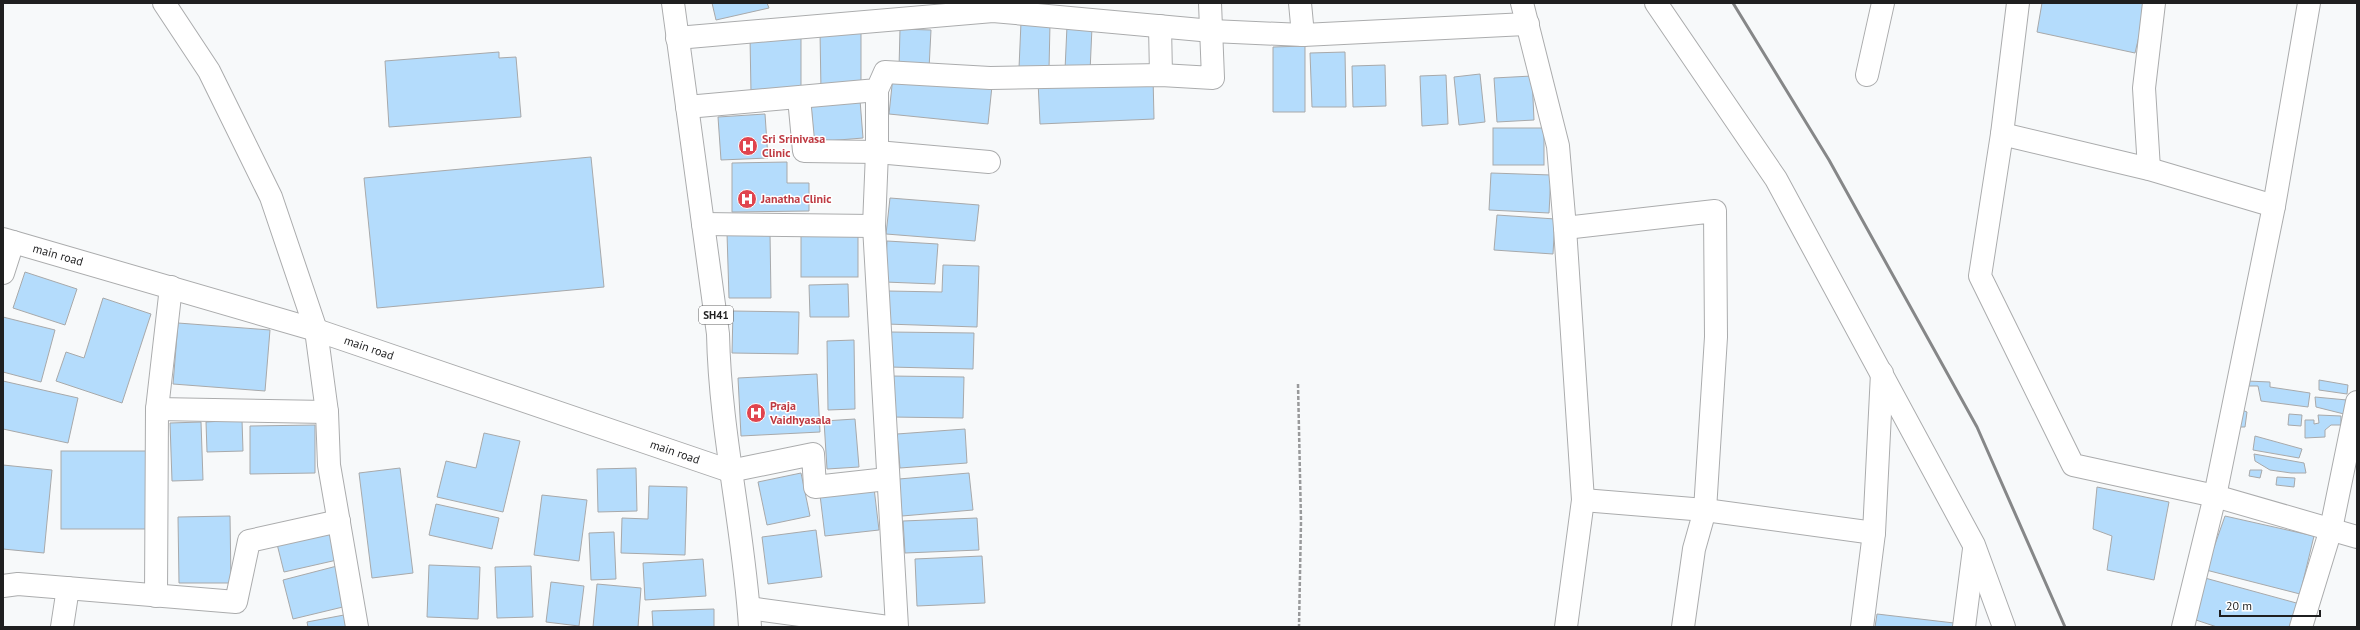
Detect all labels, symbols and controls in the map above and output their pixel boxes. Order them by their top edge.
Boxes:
place label: Sri Srinivasa Clinic [762,131,825,160]
hospital icon: Sri Srinivasa Clinic [737,135,759,157]
hospital icon: Janatha Clinic [736,188,758,210]
place label: Janatha Clinic [760,191,831,206]
street label: main road [31,240,85,269]
road number: SH41 [699,306,733,324]
street label: main road [342,332,396,363]
place label: Praja Vaidhyasala [769,398,831,427]
hospital icon: Praja Vaidhyasala [745,402,767,424]
street label: main road [648,436,702,467]
scale bar [2220,592,2320,618]
text: 20 m [2226,598,2252,613]

